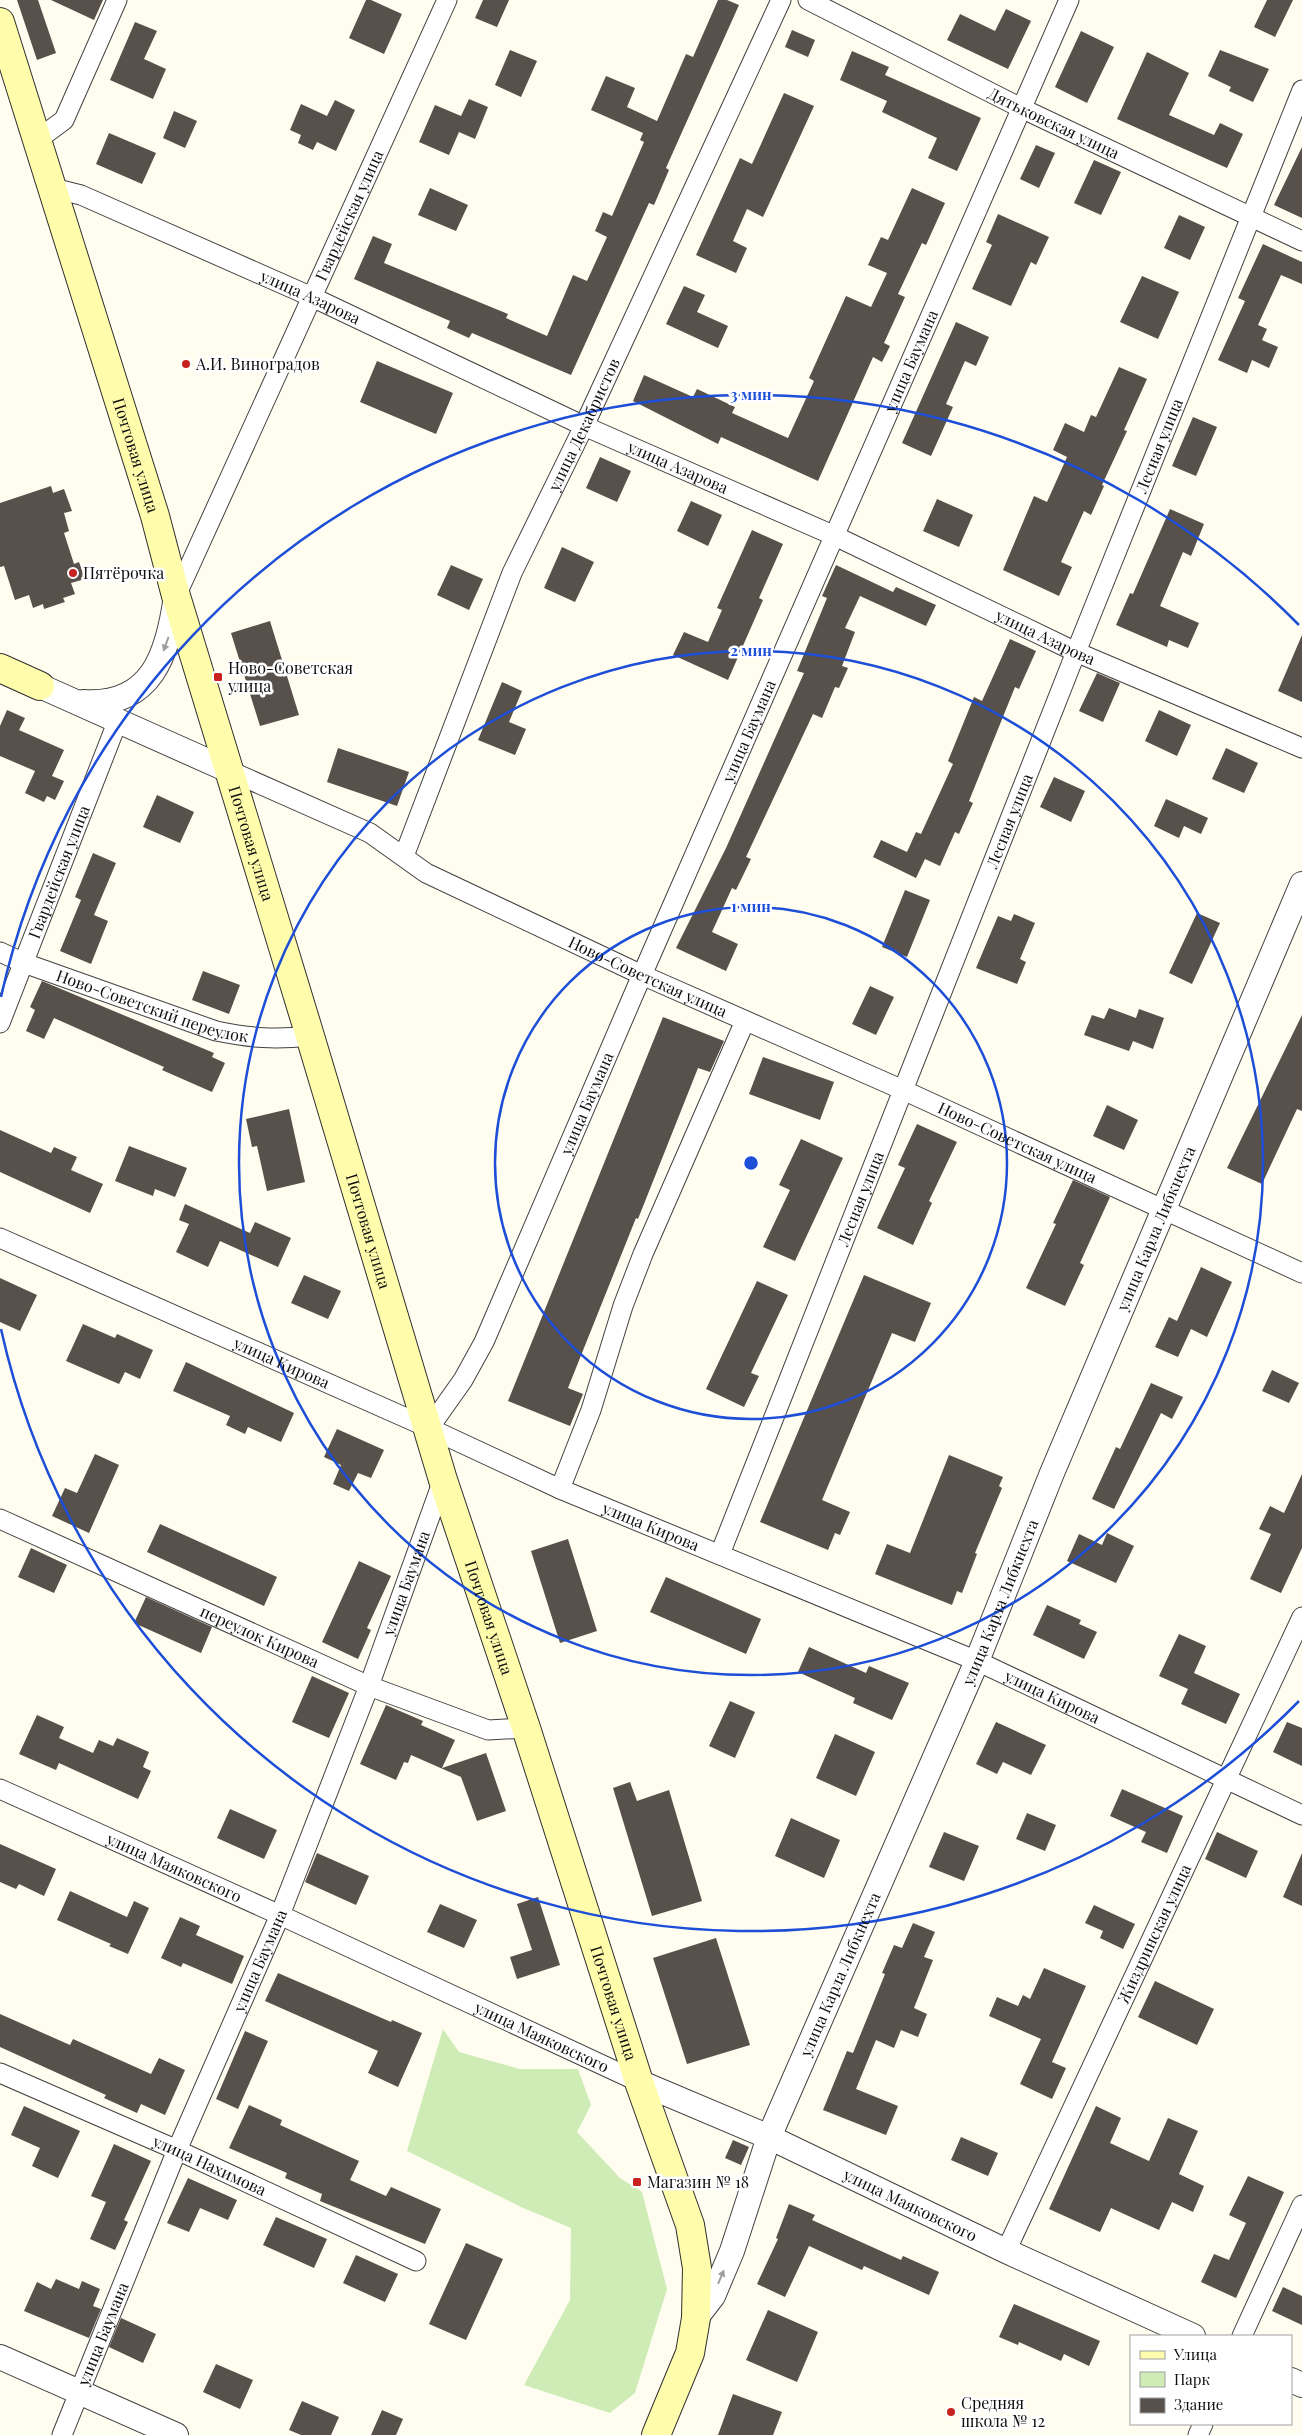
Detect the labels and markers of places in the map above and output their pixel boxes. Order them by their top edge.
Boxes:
place label: А.И. Виноградов [195,353,320,374]
marker: А.И. Виноградов [180,358,192,370]
place label: Пятёрочка [83,562,164,583]
marker: Пятёрочка [67,567,79,579]
place label: Ново-Советская улица [227,657,353,696]
marker: Ново-Советская улица [212,671,224,683]
centre of rings [742,1154,760,1172]
place label: Магазин № 18 [647,2171,749,2192]
marker: Магазин № 18 [631,2176,643,2188]
place label: Средняя школа № 12 [961,2392,1045,2431]
marker: Средняя школа № 12 [945,2406,957,2418]

